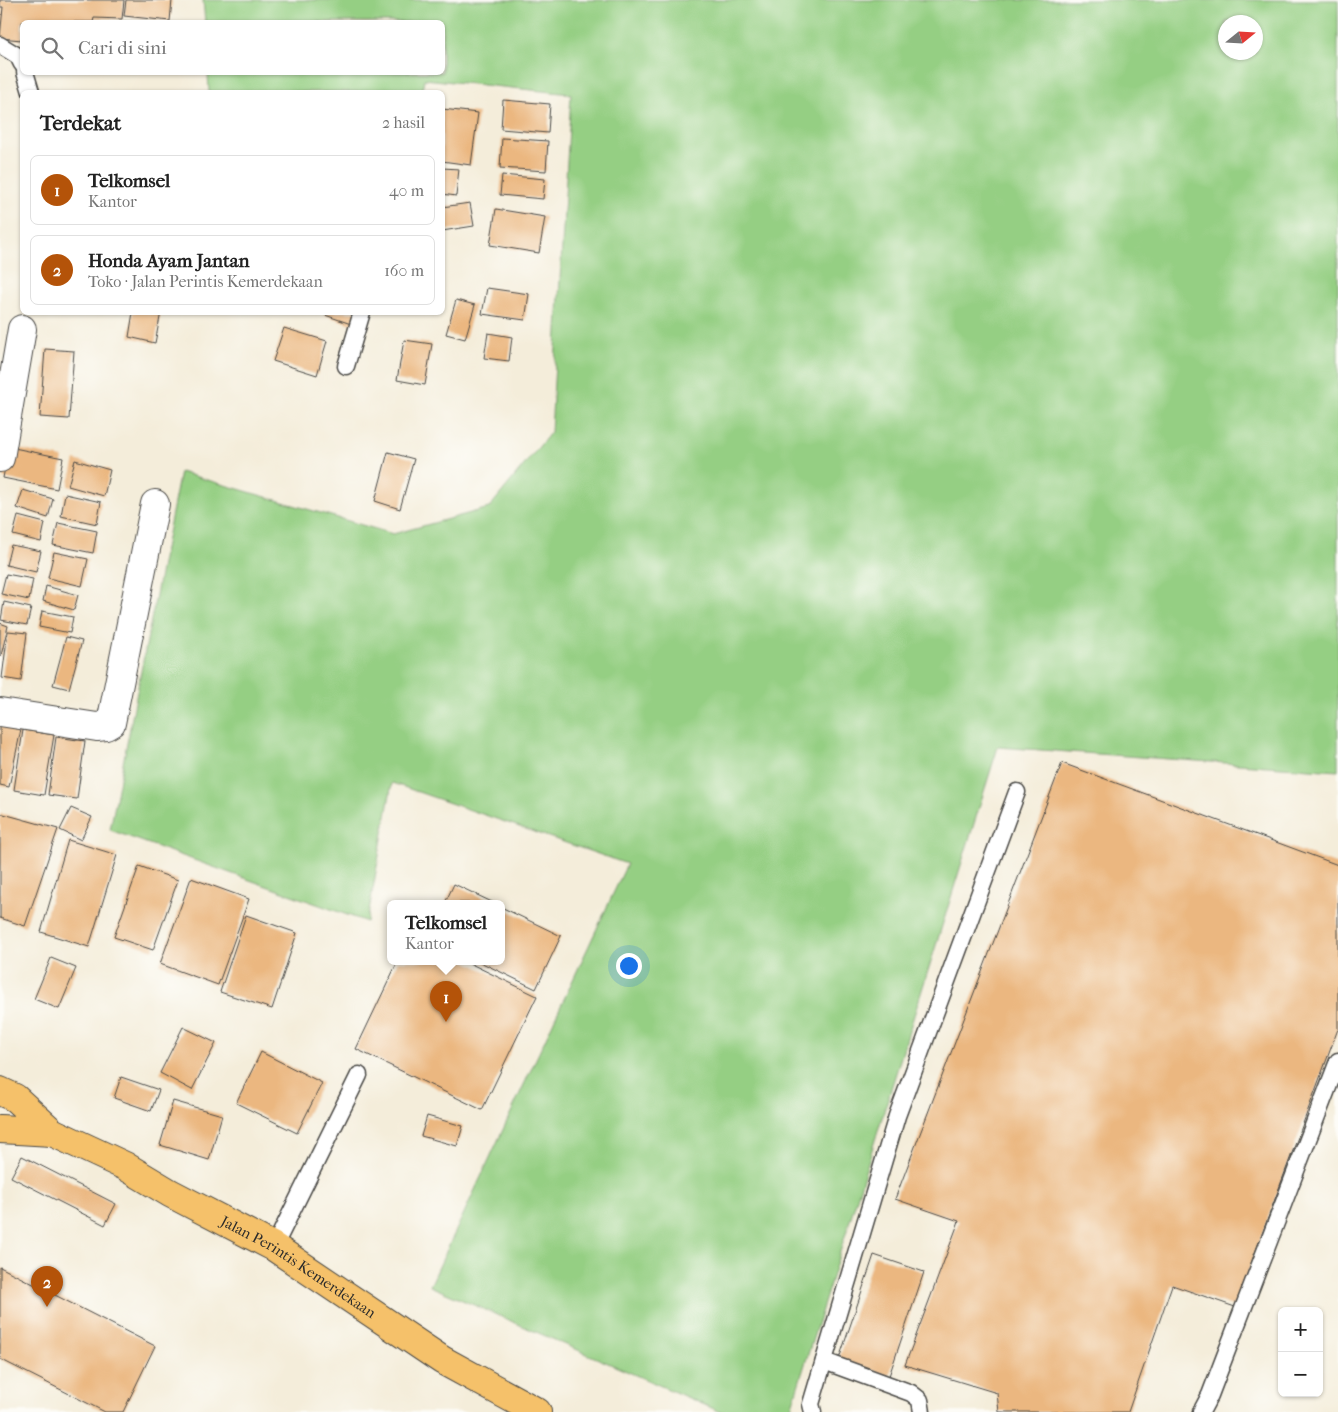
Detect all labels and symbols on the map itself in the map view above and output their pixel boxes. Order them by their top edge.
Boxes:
north arrow [1218,15,1263,60]
your location [616,953,642,979]
pin: 1 [430,981,462,1022]
street label: Jalan Perintis Kemerdekaan [217,1211,379,1322]
pin: 2 [31,1266,63,1307]

